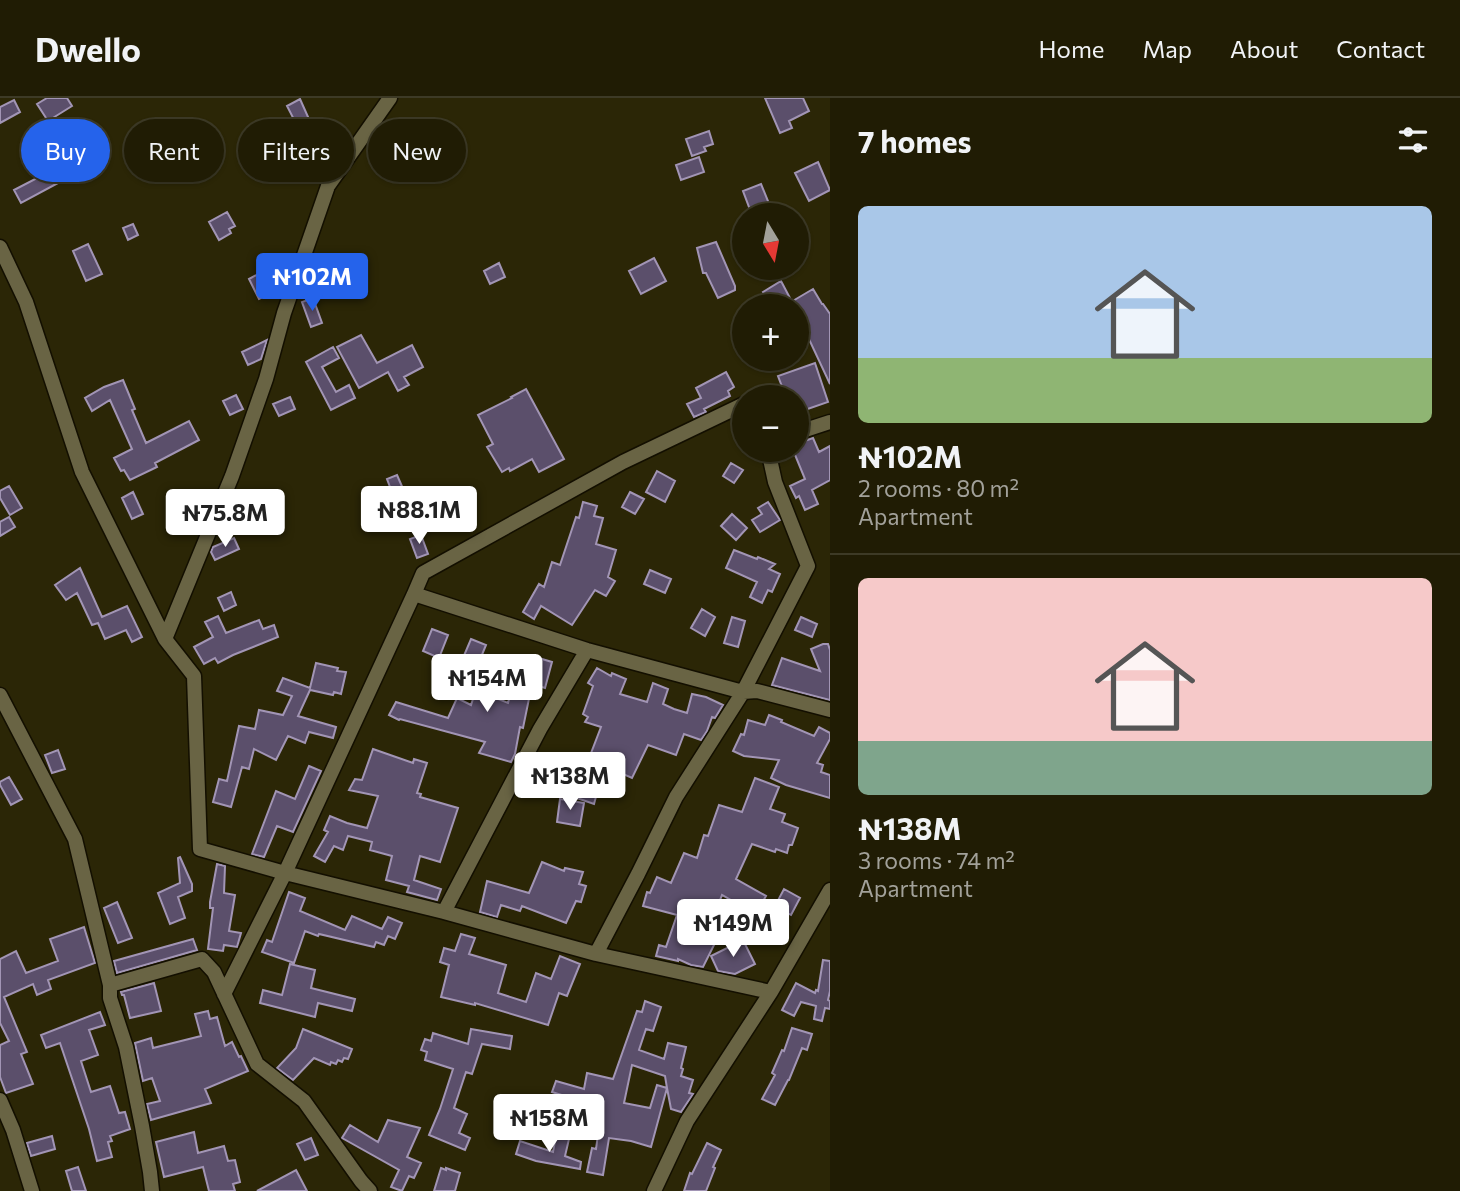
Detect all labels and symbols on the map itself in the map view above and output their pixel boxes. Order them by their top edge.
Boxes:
north arrow [732,203,808,280]
pin: ₦102M [263,254,361,313]
pin: ₦88.1M [362,486,476,546]
pin: ₦75.8M [168,490,282,549]
pin: ₦154M [438,654,536,714]
pin: ₦138M [521,752,619,812]
pin: ₦149M [684,900,782,959]
pin: ₦158M [500,1094,598,1154]

